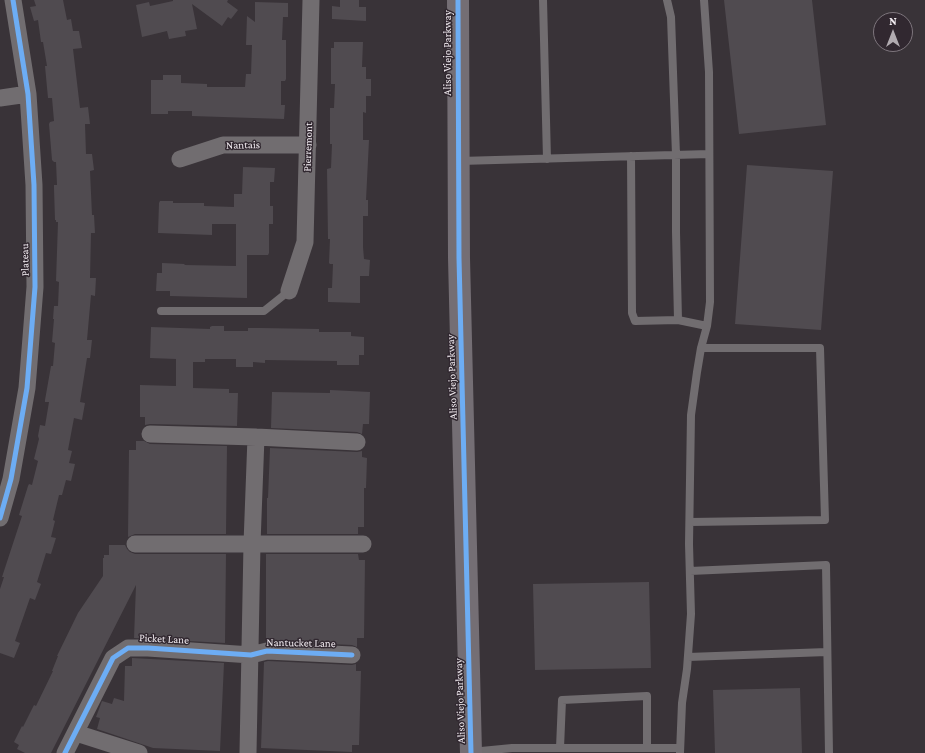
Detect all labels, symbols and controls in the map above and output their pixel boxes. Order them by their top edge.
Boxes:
street label: Aliso Viejo Parkway [441,10,455,96]
north arrow [873,12,913,52]
text: N [889,15,897,27]
street label: Pierremont [301,122,315,172]
street label: Nantais [226,138,260,152]
street label: Plateau [18,243,32,277]
street label: Aliso Viejo Parkway [444,334,460,420]
street label: Picket Lane [139,631,189,647]
street label: Nantucket Lane [266,636,336,650]
street label: Aliso Viejo Parkway [452,658,468,744]

